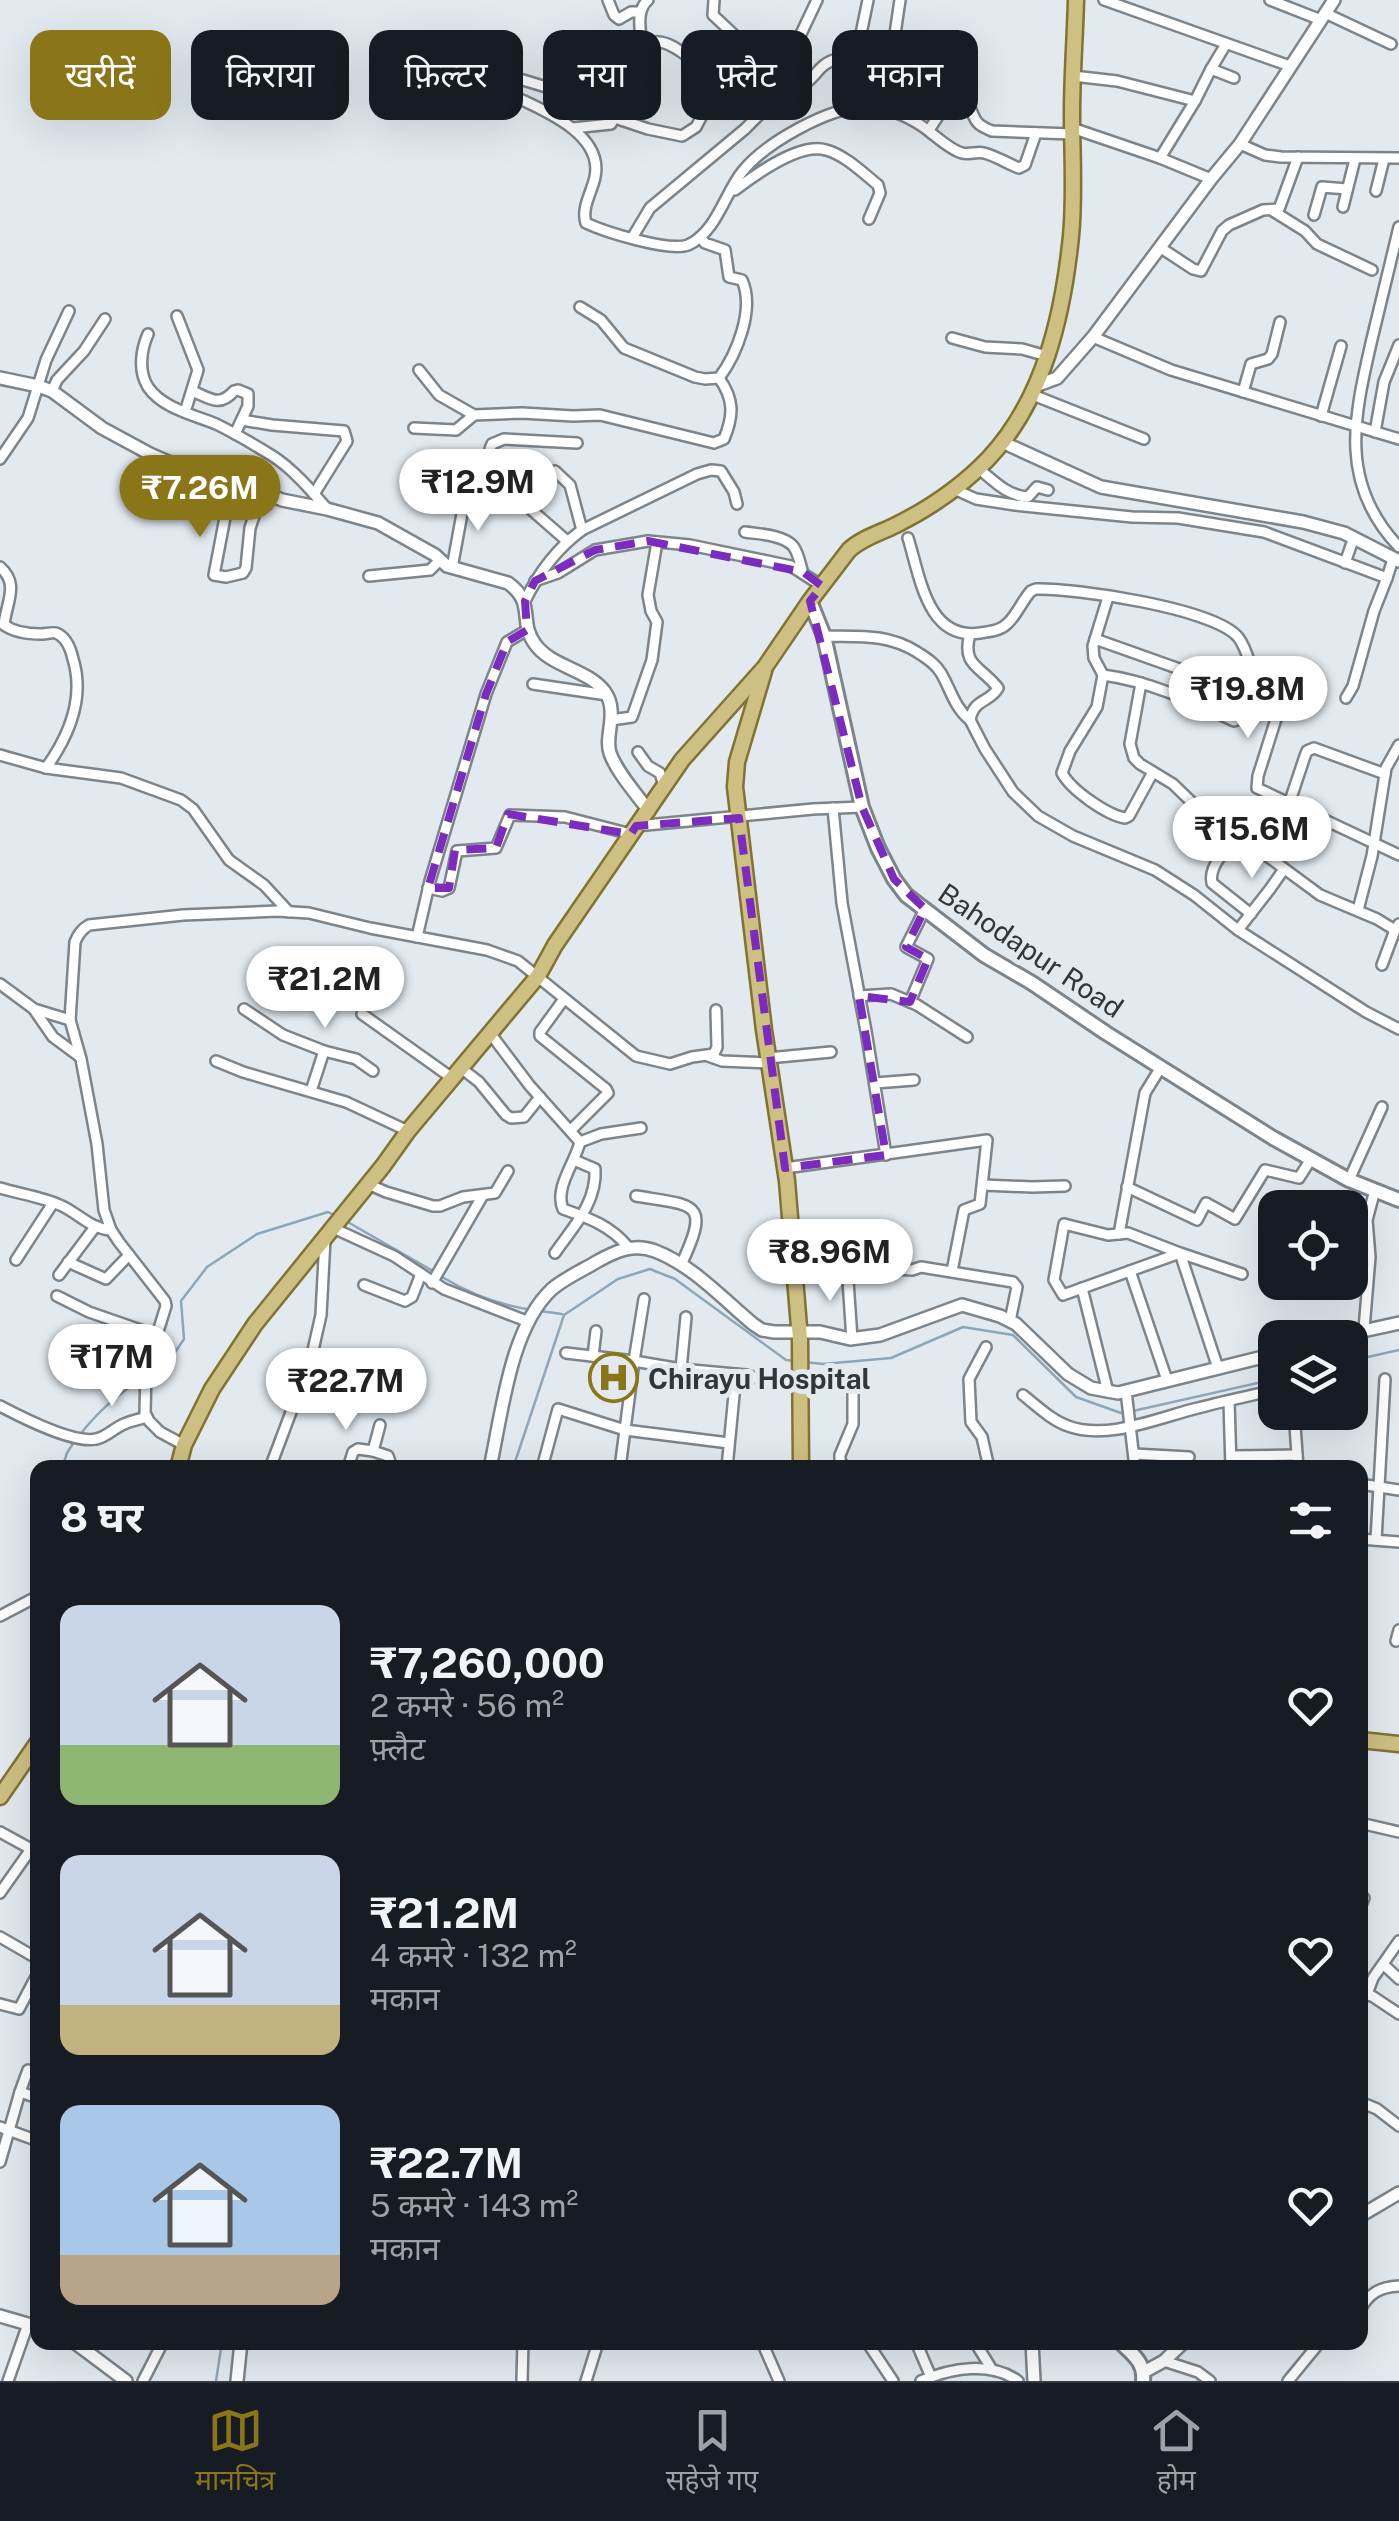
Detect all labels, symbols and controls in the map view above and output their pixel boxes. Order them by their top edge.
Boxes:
chip: खरीदें [30,30,171,120]
chip: किराया [191,30,349,120]
chip: फ़िल्टर [369,30,523,120]
chip: नया [543,30,661,120]
chip: फ़्लैट [681,30,812,120]
chip: मकान [832,30,978,120]
pin: ₹12.9M [397,449,559,534]
pin: ₹7.26M [119,455,281,540]
text: ₹12.9M [421,463,535,500]
text: ₹7.26M [141,469,259,506]
pin: ₹19.8M [1167,656,1329,741]
text: ₹19.8M [1191,670,1305,707]
pin: ₹15.6M [1171,796,1333,881]
text: ₹15.6M [1195,810,1310,847]
street label: Bahodapur Road [932,876,1130,1024]
pin: ₹21.2M [244,946,406,1031]
text: ₹21.2M [268,960,382,997]
map controls [1258,1190,1368,1430]
button: locate [1258,1190,1368,1300]
pin: ₹8.96M [749,1219,911,1304]
text: ₹8.96M [769,1233,891,1270]
button: layers [1258,1320,1368,1430]
pin: ₹17M [53,1324,171,1409]
text: ₹17M [70,1338,154,1375]
pin: ₹22.7M [265,1348,427,1433]
hospital icon: Chirayu Hospital [587,1352,639,1404]
text: ₹22.7M [288,1362,404,1399]
place label: Chirayu Hospital [648,1362,871,1395]
text: 8 घर [60,1492,143,1541]
icon: filters [1283,1493,1338,1548]
text: ₹7,260,000 [370,1638,605,1687]
icon: home [140,1645,260,1765]
icon: heart [1283,1678,1338,1733]
text: 2 कमरे · 56 m² [370,1687,564,1724]
text: फ़्लैट [370,1730,425,1767]
text: ₹21.2M [370,1888,519,1937]
icon: home [140,1895,260,2015]
icon: heart [1283,1928,1338,1983]
text: 4 कमरे · 132 m² [370,1937,577,1974]
text: मकान [370,1980,440,2017]
text: ₹22.7M [370,2138,523,2187]
icon: home [140,2145,260,2265]
icon: heart [1283,2178,1338,2233]
text: 5 कमरे · 143 m² [370,2187,578,2224]
text: मकान [370,2230,440,2267]
tab: मानचित्र [195,2403,275,2501]
tab: सहेजे गए [666,2403,758,2501]
tab: होम [1149,2403,1204,2501]

